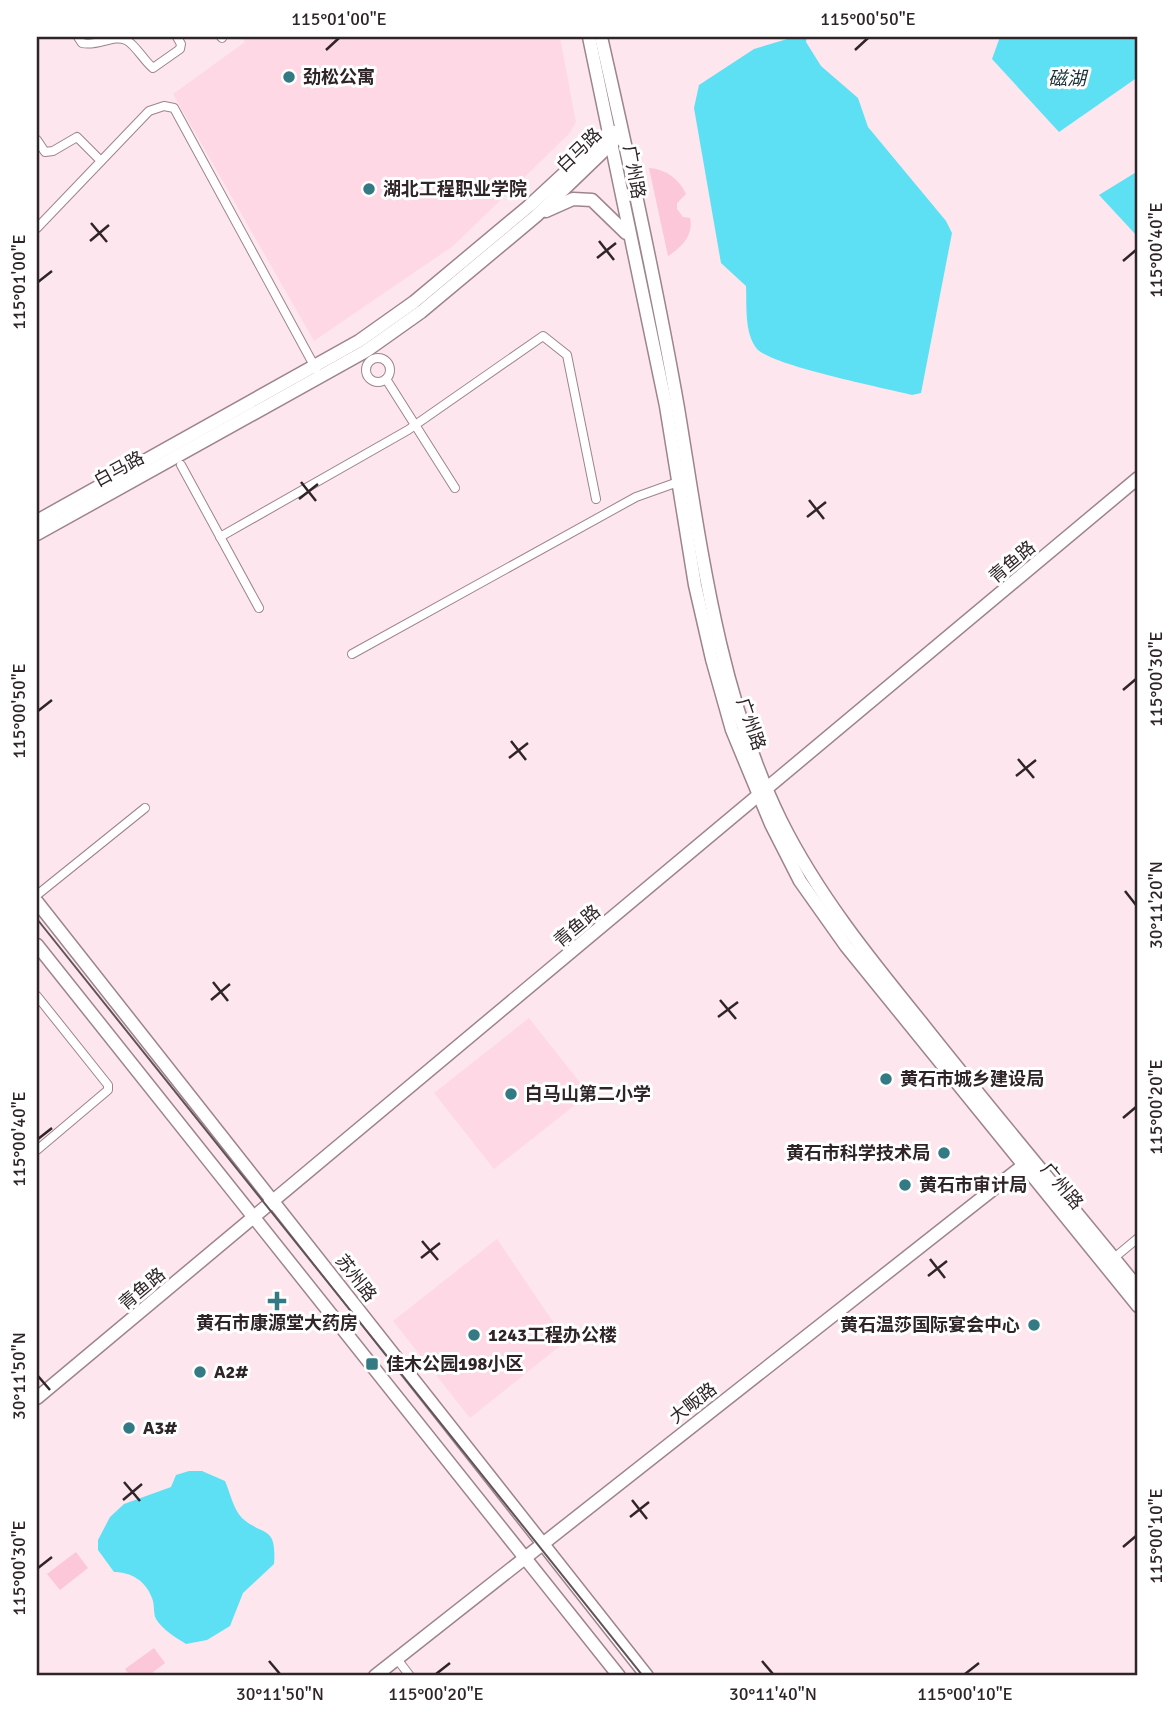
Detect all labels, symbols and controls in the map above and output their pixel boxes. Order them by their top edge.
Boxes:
text: 115°01'00"E [291,8,387,30]
text: 115°00'50"E [820,8,916,30]
place label: 劲松公寓 [303,66,375,88]
water label: 磁湖 [1048,67,1089,91]
marker: 劲松公寓 [281,69,297,85]
street label: 白马路 [552,123,606,177]
street label: 广州路 [618,144,650,200]
place label: 湖北工程职业学院 [383,178,527,200]
marker: 湖北工程职业学院 [361,181,377,197]
text: 115°00'40"E [1145,202,1167,298]
text: 115°01'00"E [8,234,30,330]
street label: 白马路 [90,446,148,492]
street label: 青鱼路 [984,536,1040,588]
text: 115°00'30"E [1145,631,1167,727]
text: 115°00'50"E [8,663,30,759]
street label: 广州路 [732,695,770,753]
text: 30°11'20"N [1145,861,1167,949]
street label: 青鱼路 [549,900,605,952]
text: 115°00'20"E [1145,1059,1167,1155]
place label: 黄石市城乡建设局 [900,1068,1044,1090]
marker: 黄石市城乡建设局 [878,1071,894,1087]
place label: 白马山第二小学 [525,1083,651,1105]
marker: 白马山第二小学 [503,1086,519,1102]
text: 115°00'40"E [8,1091,30,1187]
place label: 黄石市科学技术局 [786,1142,930,1164]
marker: 黄石市科学技术局 [936,1145,952,1161]
street label: 广州路 [1036,1158,1088,1214]
place label: 黄石市审计局 [919,1174,1027,1196]
marker: 黄石市审计局 [897,1177,913,1193]
street label: 苏州路 [331,1250,381,1306]
street label: 青鱼路 [114,1263,170,1315]
marker: 黄石市康源堂大药房 [269,1293,285,1309]
place label: 黄石市康源堂大药房 [196,1312,358,1334]
place label: 黄石温莎国际宴会中心 [840,1314,1020,1336]
marker: 黄石温莎国际宴会中心 [1026,1317,1042,1333]
place label: 1243工程办公楼 [488,1324,617,1346]
marker: 1243工程办公楼 [466,1327,482,1343]
text: 30°11'50"N [8,1332,30,1420]
place label: 佳木公园198小区 [386,1353,523,1375]
marker: 佳木公园198小区 [364,1356,380,1372]
place label: A2# [214,1361,248,1383]
marker: A2# [192,1364,208,1380]
street label: 大畈路 [665,1378,721,1428]
place label: A3# [143,1417,177,1439]
marker: A3# [121,1420,137,1436]
text: 115°00'10"E [1145,1488,1167,1584]
text: 115°00'30"E [8,1520,30,1616]
text: 30°11'50"N [236,1683,324,1705]
text: 115°00'20"E [388,1683,484,1705]
text: 30°11'40"N [729,1683,817,1705]
text: 115°00'10"E [917,1683,1013,1705]

